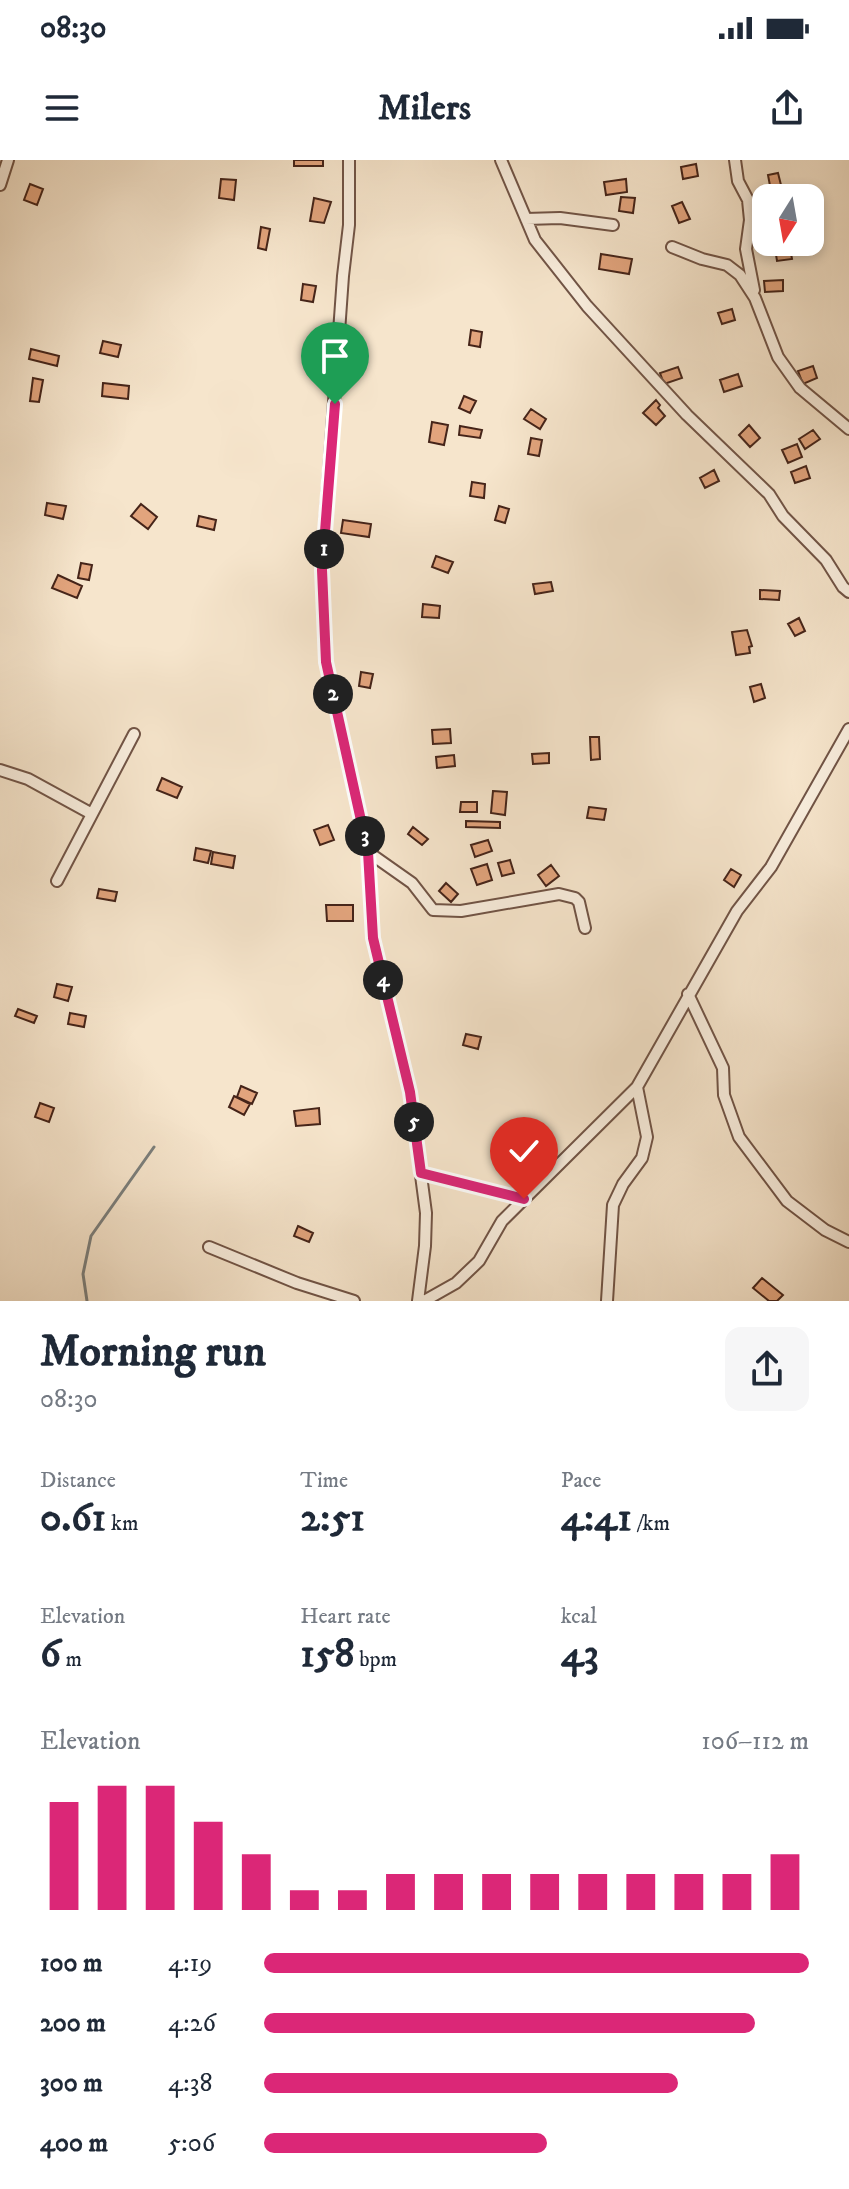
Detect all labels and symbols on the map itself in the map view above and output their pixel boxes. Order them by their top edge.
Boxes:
north arrow [752,184,824,256]
pin [301,322,369,404]
pin: 1 [304,529,344,569]
pin: 2 [313,674,353,714]
pin: 3 [345,816,385,856]
pin: 4 [363,960,403,1000]
pin: 5 [394,1102,434,1142]
pin [490,1117,558,1199]

